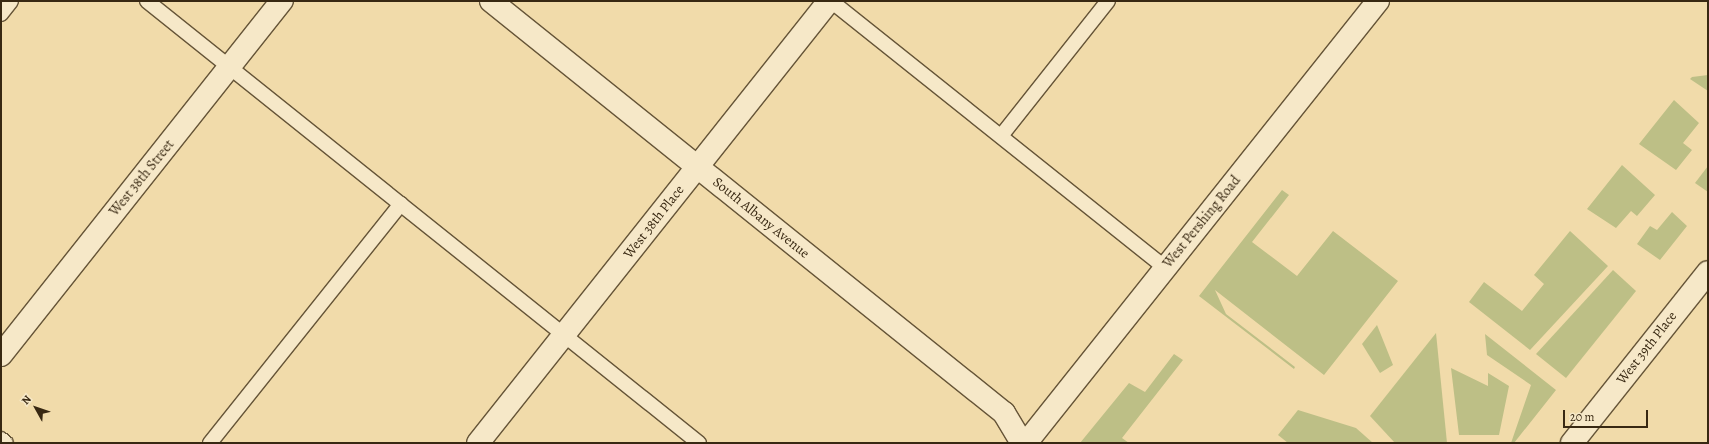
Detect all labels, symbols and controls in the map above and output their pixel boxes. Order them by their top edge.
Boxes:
street label: West 38th Street [106,136,178,220]
street label: West Pershing Road [1160,173,1244,271]
street label: South Albany Avenue [709,174,813,262]
street label: West 38th Place [620,182,688,262]
street label: West 39th Place [1613,308,1681,388]
north arrow [16,388,56,428]
text: N [18,392,35,408]
scale bar [1565,402,1650,428]
text: 20 m [1570,409,1594,425]

